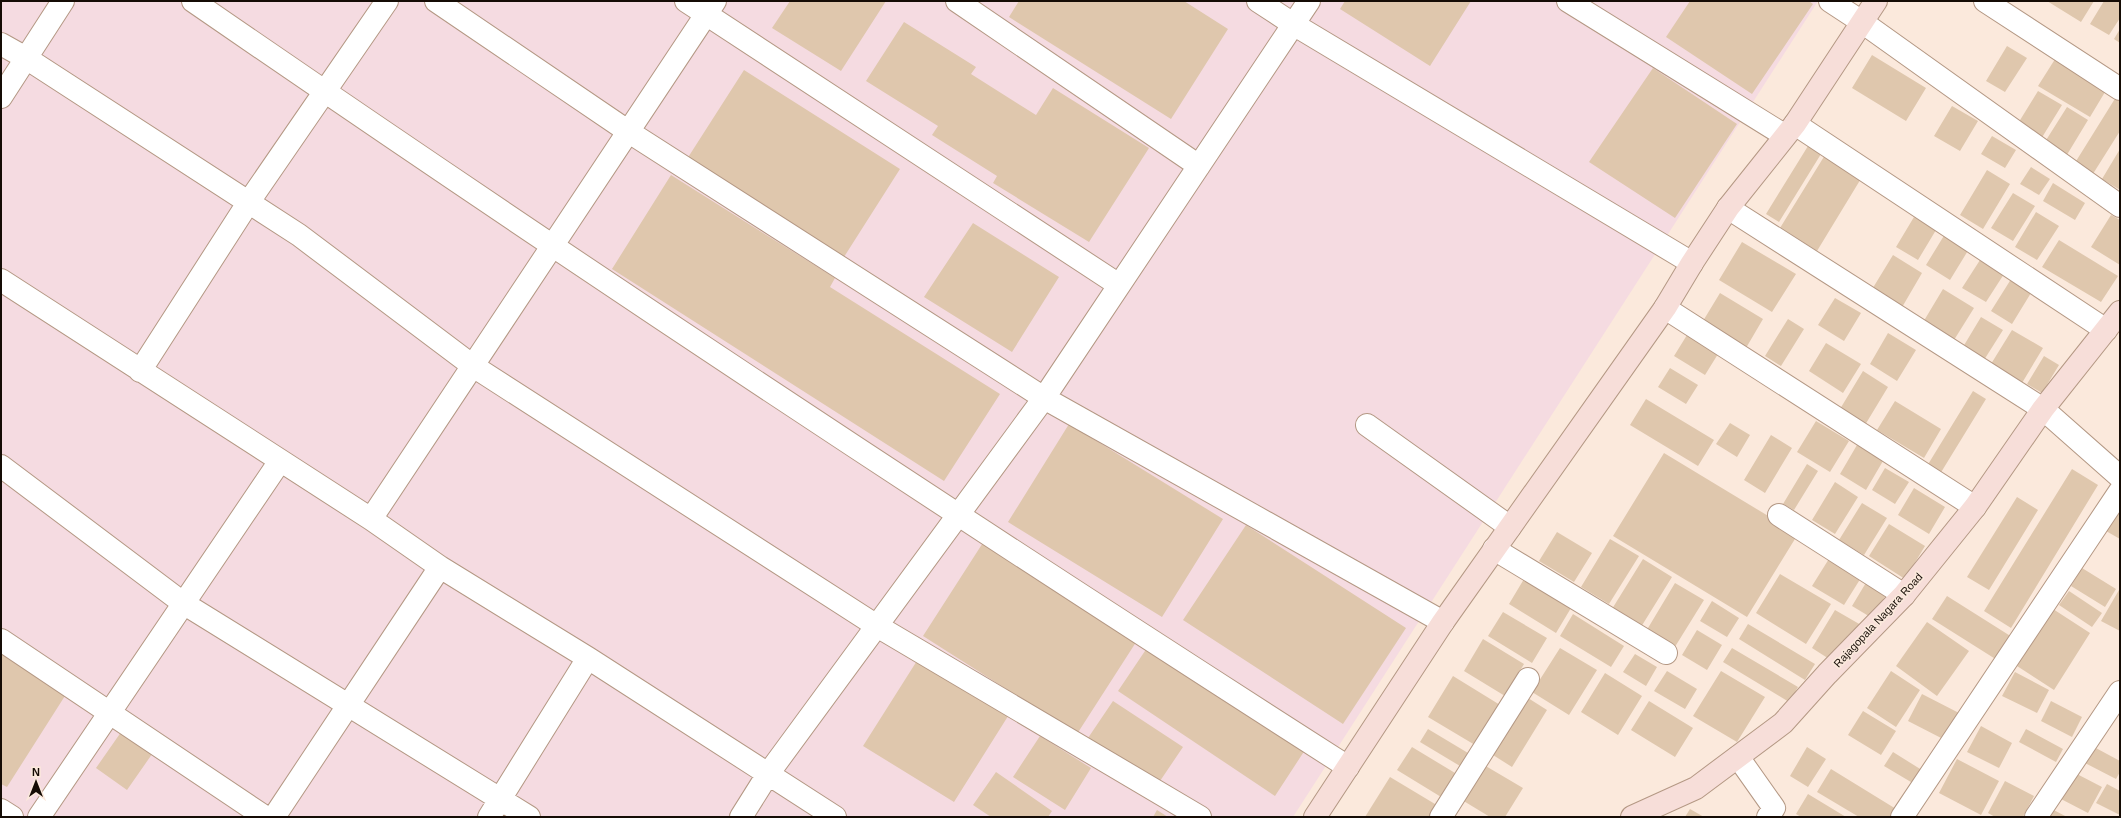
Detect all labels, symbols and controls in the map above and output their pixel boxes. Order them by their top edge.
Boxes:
street label: Rajagopala Nagara Road [1831,571,1925,669]
north arrow [16,762,56,802]
text: N [32,766,40,778]

